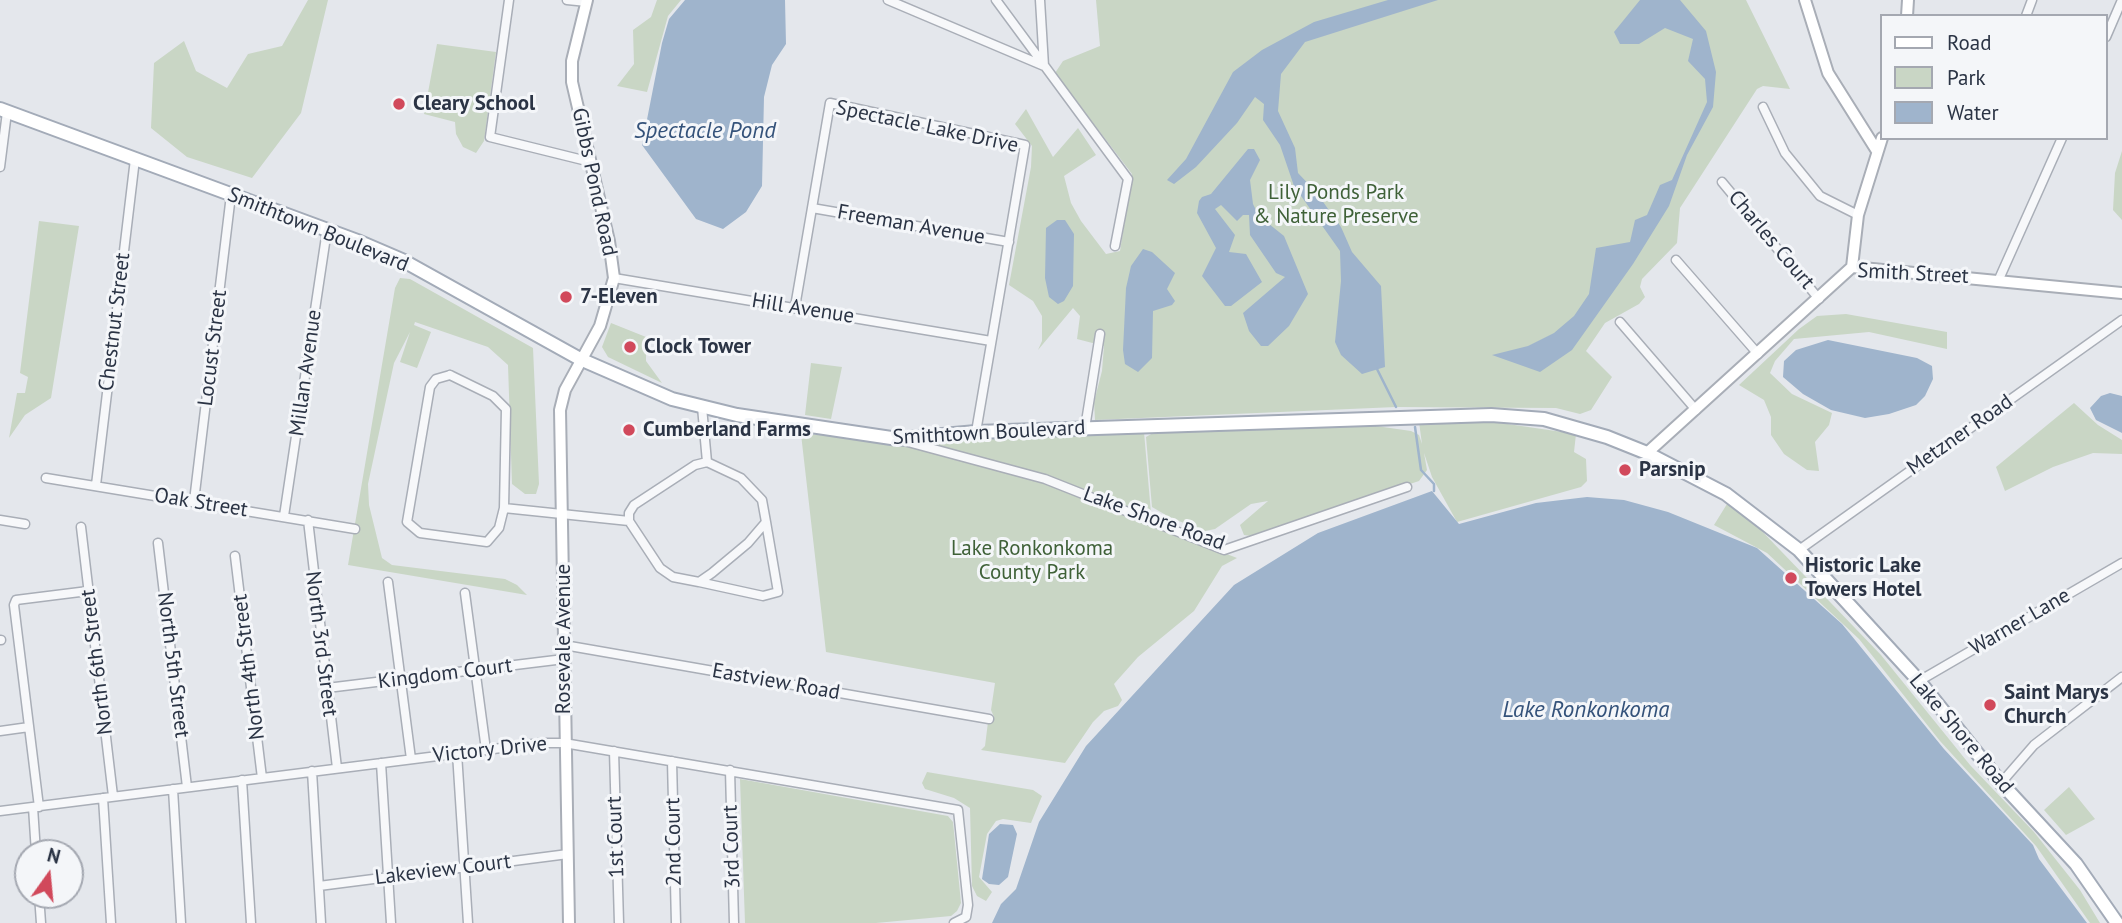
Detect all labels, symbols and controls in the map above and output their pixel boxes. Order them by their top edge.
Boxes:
legend [1881,14,2108,140]
text: Road [1947,29,1991,56]
text: Park [1947,64,1986,91]
place label: Cleary School [413,91,535,117]
street label: Spectacle Lake Drive [833,95,1021,159]
marker: Cleary School [391,96,407,112]
text: Water [1947,99,1999,126]
street label: Gibbs Pond Road [566,106,622,258]
water label: Spectacle Pond [634,117,776,145]
park label: Lily Ponds Park & Nature Preserve [1253,180,1419,230]
street label: Smithtown Boulevard [224,182,412,278]
street label: Charles Court [1722,186,1820,294]
street label: Freeman Avenue [835,200,987,250]
street label: Chestnut Street [94,251,136,393]
street label: Smith Street [1857,258,1969,290]
place label: 7-Eleven [580,284,658,310]
street label: Locust Street [193,288,233,408]
street label: Hill Avenue [750,288,856,330]
marker: 7-Eleven [558,289,574,305]
street label: Millan Avenue [285,308,327,438]
place label: Clock Tower [644,334,751,360]
marker: Clock Tower [622,339,638,355]
street label: Metzner Road [1902,389,2018,481]
street label: Smithtown Boulevard [892,415,1086,451]
place label: Cumberland Farms [643,417,811,443]
marker: Cumberland Farms [621,422,637,438]
place label: Parsnip [1639,457,1705,483]
marker: Parsnip [1617,462,1633,478]
street label: Lake Shore Road [1080,482,1228,556]
street label: Oak Street [153,483,249,523]
park label: Lake Ronkonkoma County Park [951,536,1113,586]
place label: Historic Lake Towers Hotel [1805,553,1922,603]
street label: Rosevale Avenue [551,564,577,714]
street label: North 3rd Street [300,570,342,718]
marker: Historic Lake Towers Hotel [1783,570,1799,586]
street label: Warner Lane [1965,583,2075,661]
street label: North 6th Street [76,588,118,736]
street label: North 5th Street [152,591,194,739]
street label: North 4th Street [228,593,270,741]
street label: Kingdom Court [376,653,514,695]
street label: Eastview Road [710,658,842,706]
street label: Lake Shore Road [1904,669,2018,799]
place label: Saint Marys Church [2004,680,2109,730]
water label: Lake Ronkonkoma [1503,696,1669,724]
marker: Saint Marys Church [1982,697,1998,713]
street label: Victory Drive [432,731,548,769]
street label: 1st Court [602,796,630,878]
street label: 2nd Court [661,798,687,886]
street label: 3rd Court [718,804,746,890]
north arrow [14,839,84,909]
text: N [45,842,63,869]
street label: Lakeview Court [374,849,512,891]

